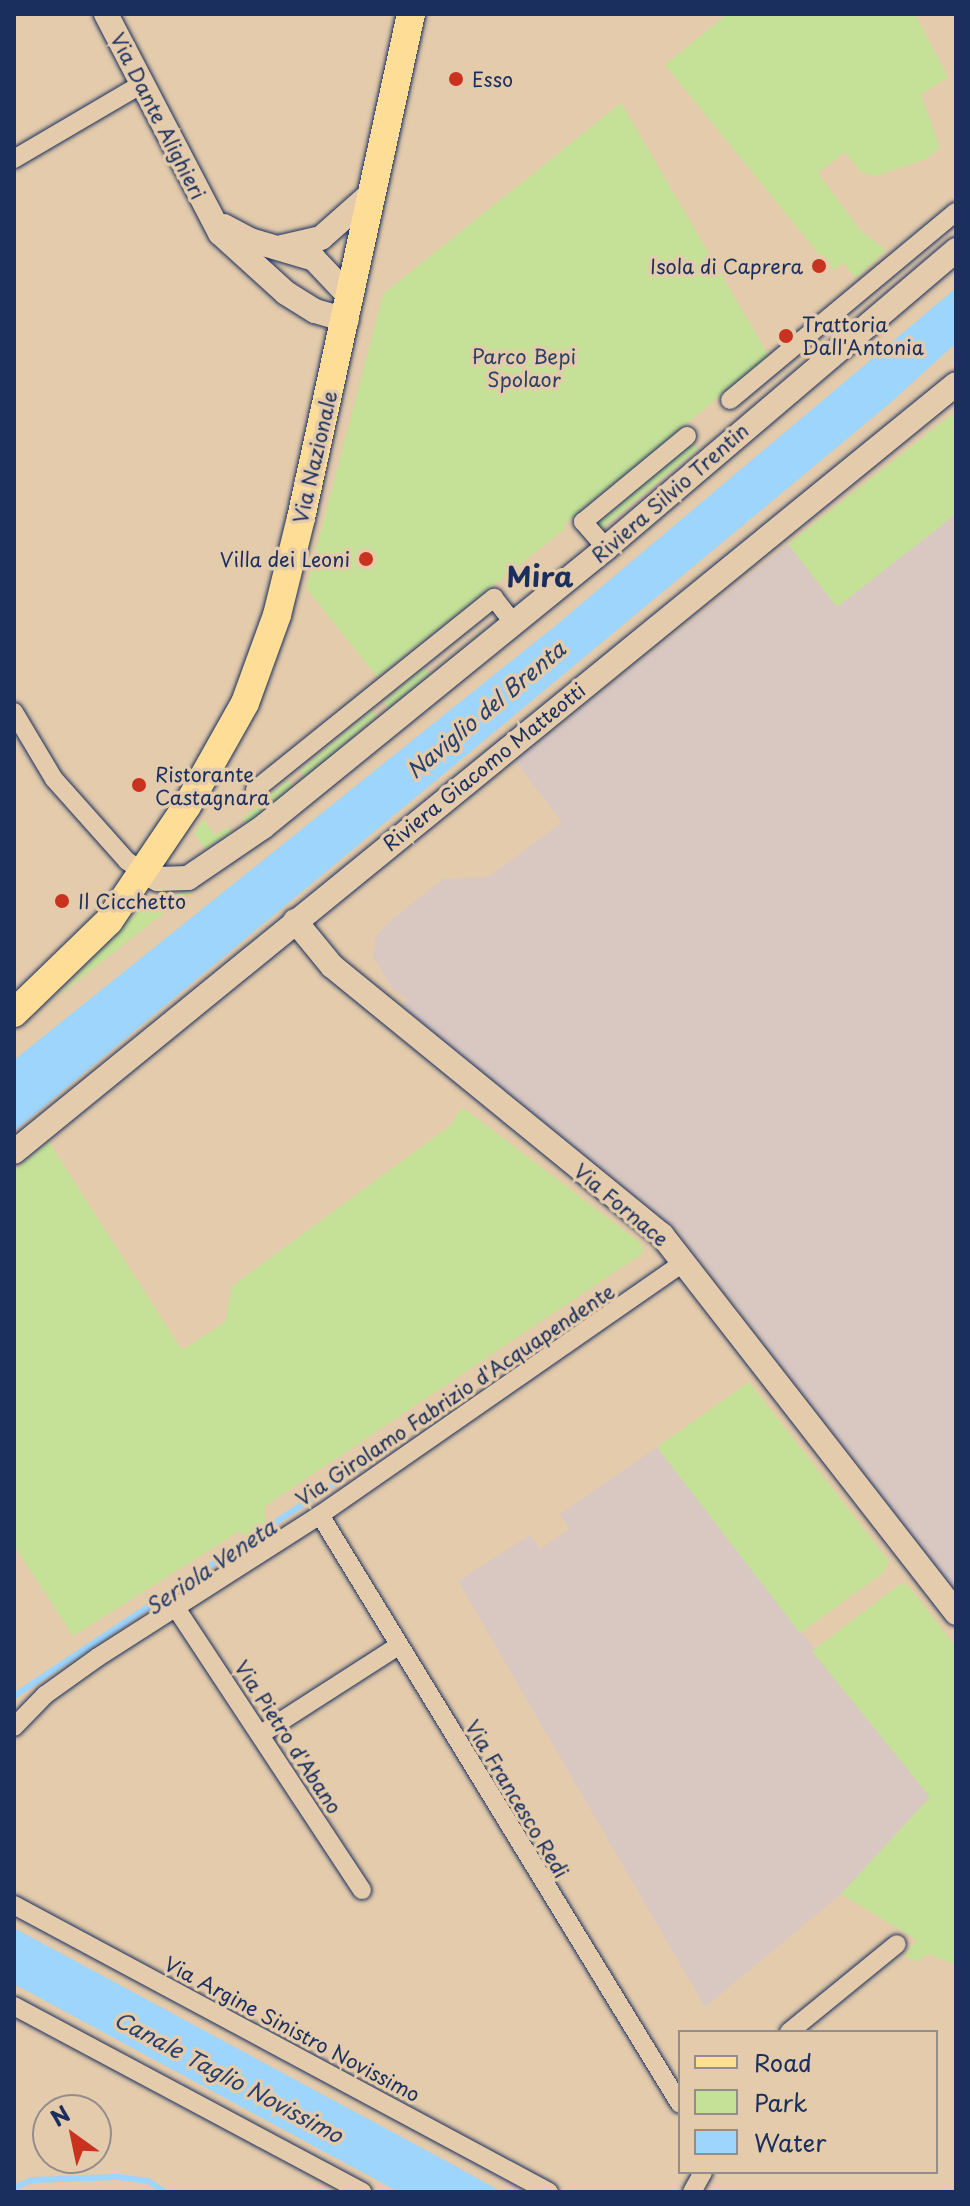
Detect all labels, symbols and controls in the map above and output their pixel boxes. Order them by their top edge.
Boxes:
street label: Via Dante Alighieri [106,30,210,202]
place label: Esso [472,67,513,91]
marker: Esso [447,70,465,88]
place label: Isola di Caprera [649,254,803,278]
marker: Isola di Caprera [810,257,828,275]
place label: Trattoria Dall'Antonia [802,312,924,359]
marker: Trattoria Dall'Antonia [777,327,795,345]
park label: Parco Bepi Spolaor [472,344,576,391]
street label: Via Nazionale [288,389,342,525]
street label: Riviera Silvio Trentin [586,418,754,568]
place label: Villa dei Leoni [218,547,350,571]
marker: Villa dei Leoni [357,550,375,568]
district label: Mira [506,559,574,593]
water label: Naviglio del Brenta [400,634,570,784]
street label: Riviera Giacomo Matteotti [377,677,591,857]
place label: Ristorante Castagnara [155,762,269,809]
marker: Ristorante Castagnara [130,776,148,794]
place label: Il Cicchetto [78,889,187,913]
marker: Il Cicchetto [53,892,71,910]
street label: Via Fornace [569,1159,673,1251]
street label: Via Girolamo Fabrizio d'Acquapendente [291,1279,619,1511]
water label: Seriola Veneta [139,1512,281,1620]
street label: Via Pietro d'Abano [230,1656,346,1818]
street label: Via Francesco Redi [460,1716,574,1882]
street label: Via Argine Sinistro Novissimo [160,1951,424,2107]
water label: Canale Taglio Novissimo [109,2004,349,2148]
legend [678,2030,938,2174]
text: Road [754,2044,812,2080]
text: Park [754,2084,808,2120]
north arrow [32,2094,112,2174]
text: N [43,2097,76,2134]
text: Water [754,2124,826,2160]

